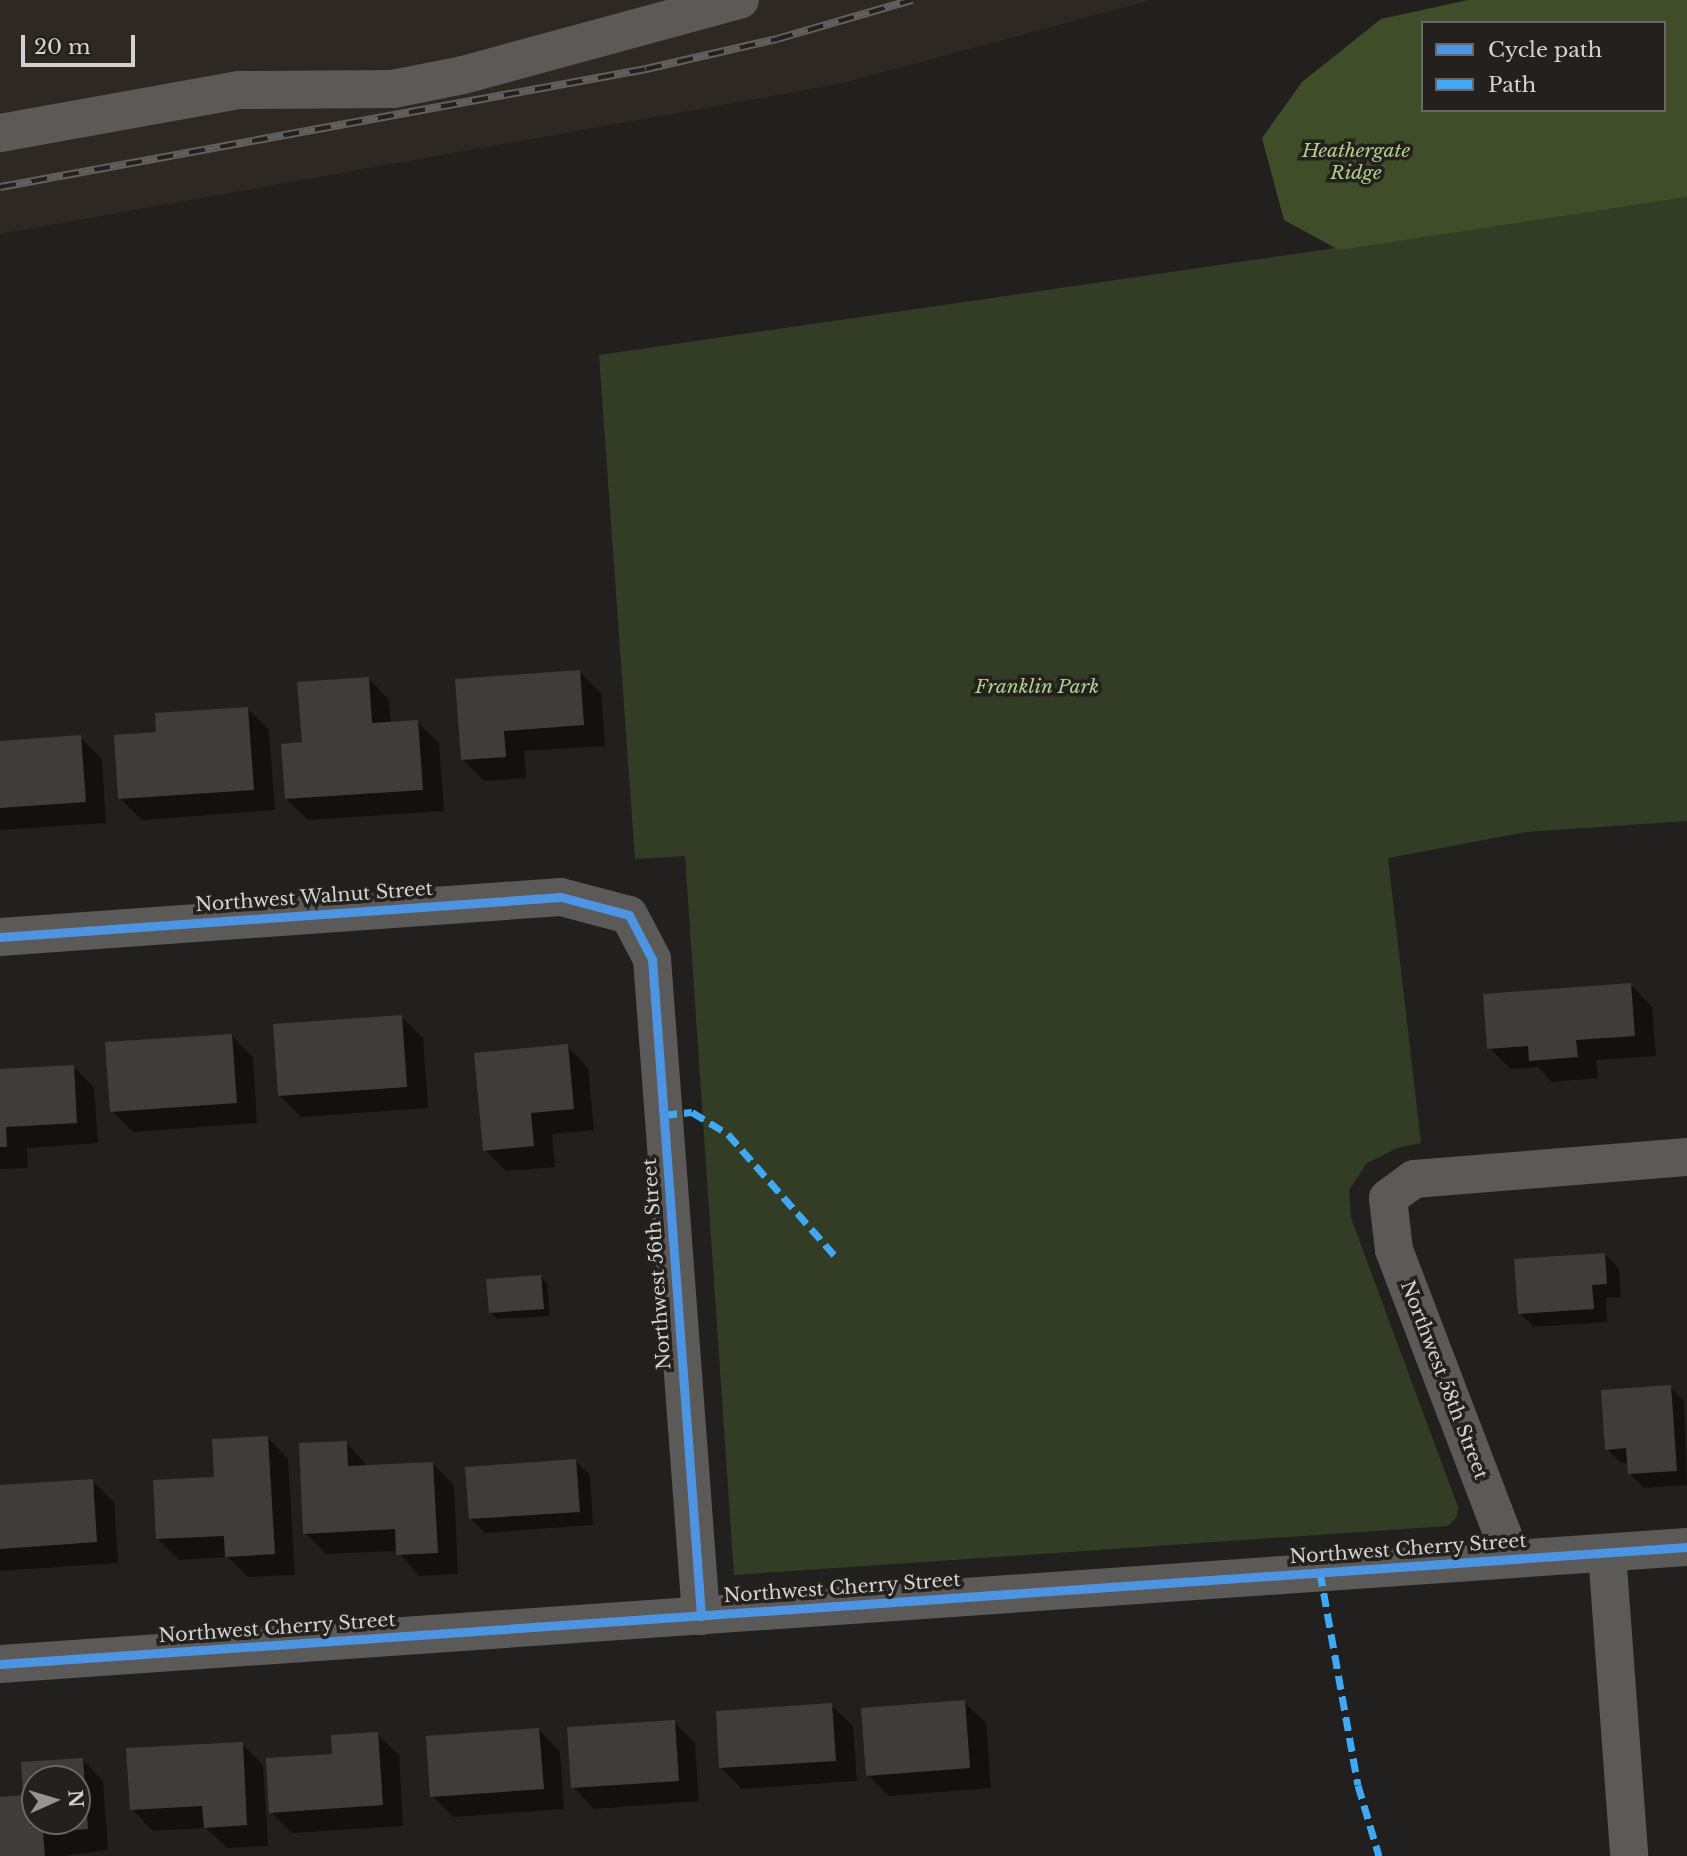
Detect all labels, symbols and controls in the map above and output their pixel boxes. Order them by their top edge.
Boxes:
scale bar [24,21,138,65]
legend [1421,21,1666,112]
text: 20 m [34,34,91,60]
text: Cycle path [1488,37,1602,63]
text: Path [1488,72,1536,98]
park label: Heathergate Ridge [1302,140,1410,184]
park label: Franklin Park [975,676,1099,698]
street label: Northwest Walnut Street [194,877,434,917]
street label: Northwest 56th Street [638,1158,676,1370]
street label: Northwest 58th Street [1396,1277,1492,1483]
street label: Northwest Cherry Street [1288,1529,1528,1569]
street label: Northwest Cherry Street [722,1568,962,1608]
street label: Northwest Cherry Street [157,1608,397,1648]
north arrow [21,1765,91,1835]
text: N [63,1789,88,1808]

